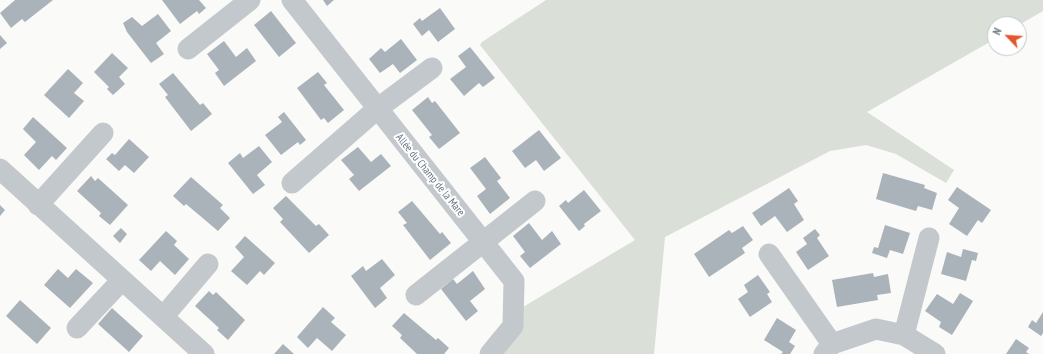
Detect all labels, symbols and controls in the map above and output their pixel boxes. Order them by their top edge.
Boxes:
north arrow [987,16,1027,56]
text: N [989,26,1005,37]
street label: Allée du Champ de la Mare [393,131,467,219]

